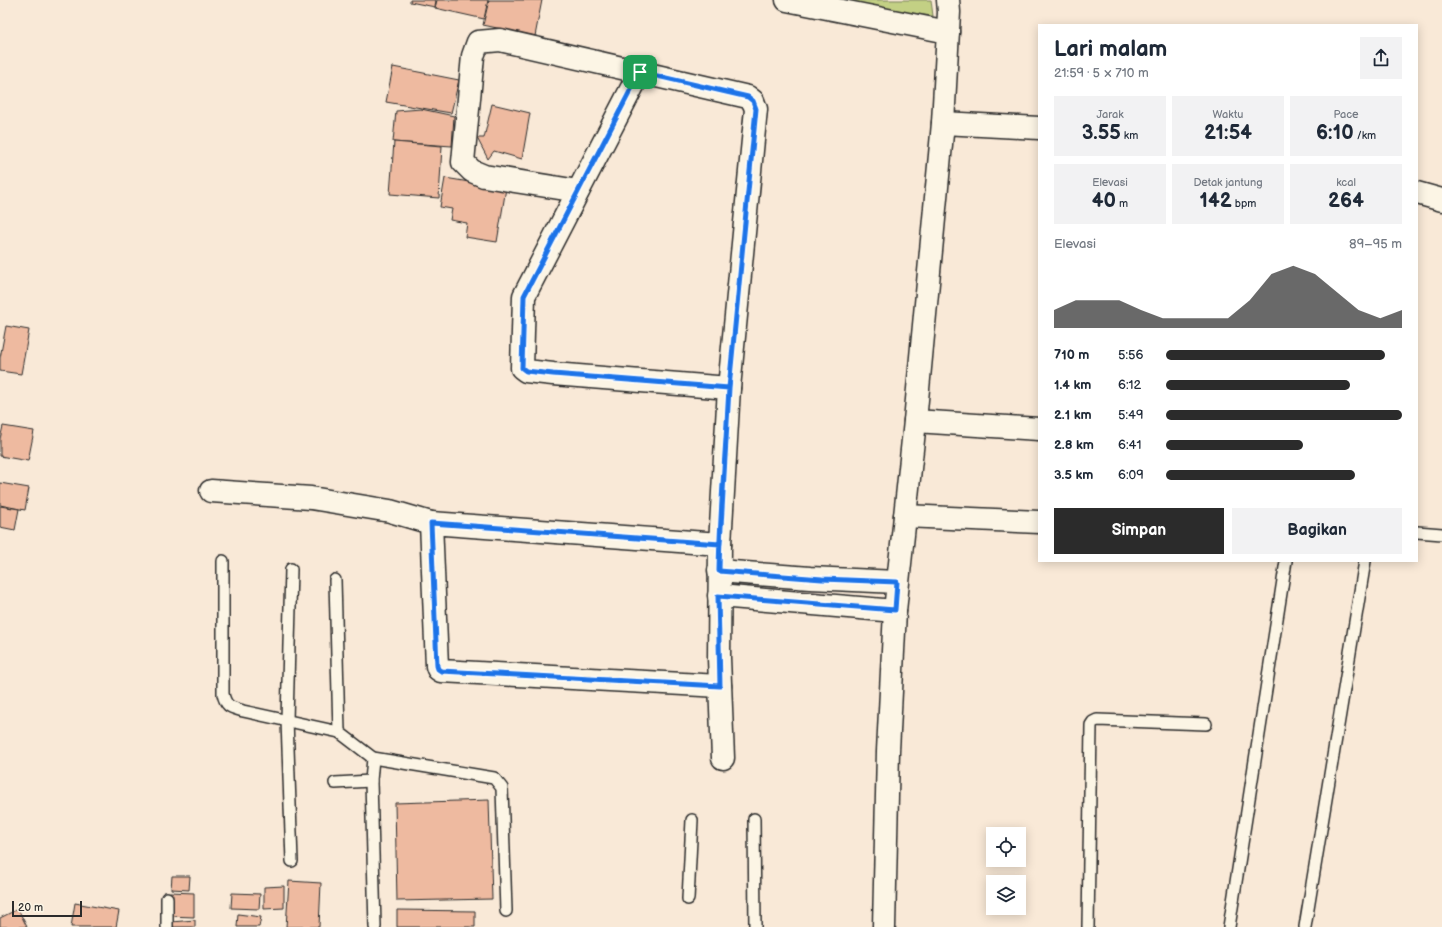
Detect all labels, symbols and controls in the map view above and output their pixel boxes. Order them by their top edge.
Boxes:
text: Lari malam [1054,36,1167,63]
button: share [1360,37,1402,79]
pin [623,55,657,89]
icon: arrive [629,61,651,83]
text: 21:59 · 5 × 710 m [1054,65,1149,81]
text: Jarak [1096,108,1124,121]
text: Waktu [1213,108,1243,121]
text: Pace [1333,108,1359,121]
text: 3.55 [1082,121,1121,145]
text: 21:54 [1204,121,1252,145]
text: 6:10 [1316,121,1354,145]
text: km [1121,129,1138,142]
text: /km [1354,129,1376,142]
text: Elevasi [1092,176,1128,189]
text: Detak jantung [1193,176,1263,189]
text: kcal [1336,176,1356,189]
text: 40 [1092,189,1116,213]
text: 142 [1200,189,1232,213]
text: 264 [1328,189,1364,213]
text: m [1116,197,1128,210]
text: bpm [1232,197,1256,210]
text: Elevasi [1054,236,1096,252]
text: 89–95 m [1349,236,1402,252]
text: 710 m [1054,347,1089,363]
text: 5:56 [1118,347,1143,363]
text: 1.4 km [1054,377,1091,393]
text: 6:12 [1118,377,1141,393]
text: 2.1 km [1054,407,1092,423]
text: 5:49 [1118,407,1144,423]
text: 2.8 km [1054,437,1094,453]
text: 6:41 [1118,437,1142,453]
text: 3.5 km [1054,467,1093,483]
text: 6:09 [1118,467,1144,483]
button: Simpan [1054,508,1224,554]
button: Bagikan [1232,508,1402,554]
map controls [986,827,1026,915]
button: locate [986,827,1026,867]
button: layers [986,875,1026,915]
scale bar [12,899,82,918]
text: 20 m [18,901,43,914]

